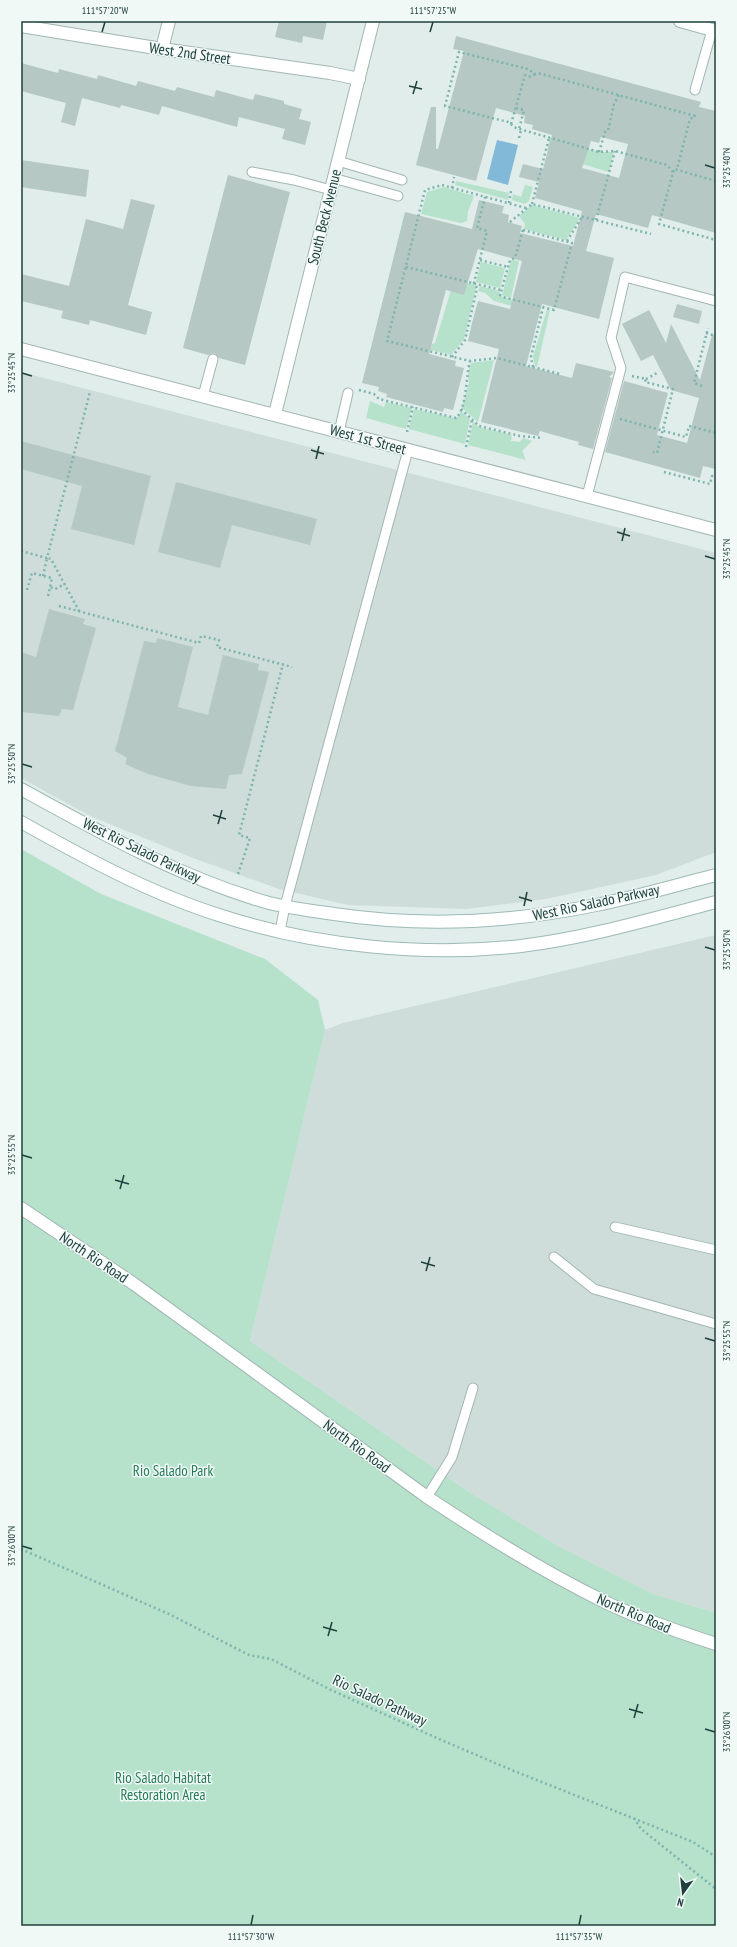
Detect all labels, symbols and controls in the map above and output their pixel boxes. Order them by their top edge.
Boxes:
text: 111°57'20"W [82,4,129,17]
text: 111°57'25"W [410,4,457,17]
street label: West 2nd Street [148,38,232,68]
text: 33°25'40"N [720,148,733,188]
street label: South Beck Avenue [303,167,345,267]
text: 33°25'45"N [5,353,18,393]
street label: West 1st Street [328,420,408,458]
text: 33°25'45"N [720,539,733,579]
text: 33°25'50"N [5,744,18,784]
street label: West Rio Salado Parkway [80,813,204,887]
street label: West Rio Salado Parkway [531,879,661,925]
text: 33°25'50"N [720,930,733,970]
text: 33°25'55"N [5,1135,18,1175]
street label: North Rio Road [56,1227,132,1287]
text: 33°25'55"N [720,1321,733,1361]
street label: North Rio Road [320,1415,394,1477]
park label: Rio Salado Park [133,1461,213,1480]
text: 33°26'00"N [5,1526,18,1566]
street label: North Rio Road [594,1589,674,1637]
street label: Rio Salado Pathway [330,1670,430,1730]
text: 33°26'00"N [720,1712,733,1752]
park label: Rio Salado Habitat Restoration Area [115,1768,211,1804]
north arrow [663,1873,703,1913]
text: N [676,1895,685,1910]
text: 111°57'30"W [228,1930,275,1943]
text: 111°57'35"W [556,1930,603,1943]

